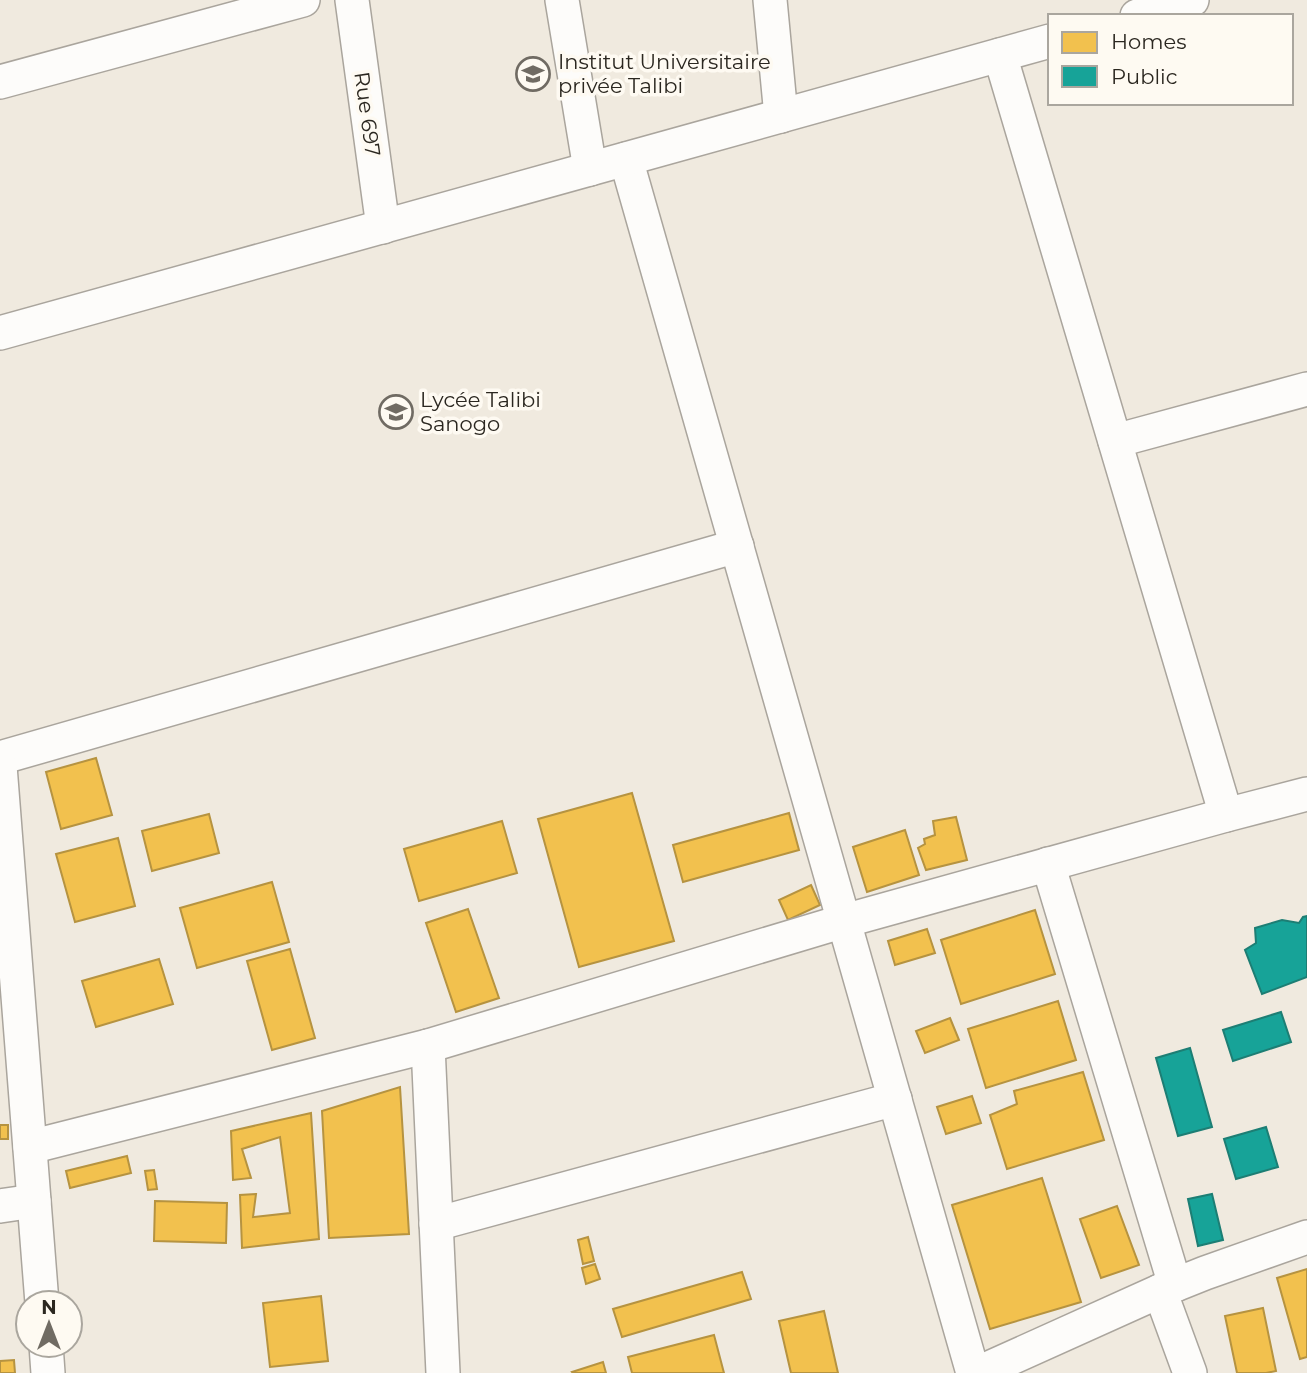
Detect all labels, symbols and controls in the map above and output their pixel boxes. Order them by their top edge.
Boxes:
legend [1048,14,1293,105]
text: Homes [1111,29,1186,54]
place label: Institut Universitaire privée Talibi [558,49,771,98]
school or university icon: Institut Universitaire privée Talibi [514,55,552,93]
text: Public [1111,64,1178,89]
street label: Rue 697 [349,70,386,158]
place label: Lycée Talibi Sanogo [420,387,541,436]
school or university icon: Lycée Talibi Sanogo [377,393,415,431]
north arrow [14,1289,84,1359]
text: N [41,1296,57,1319]

